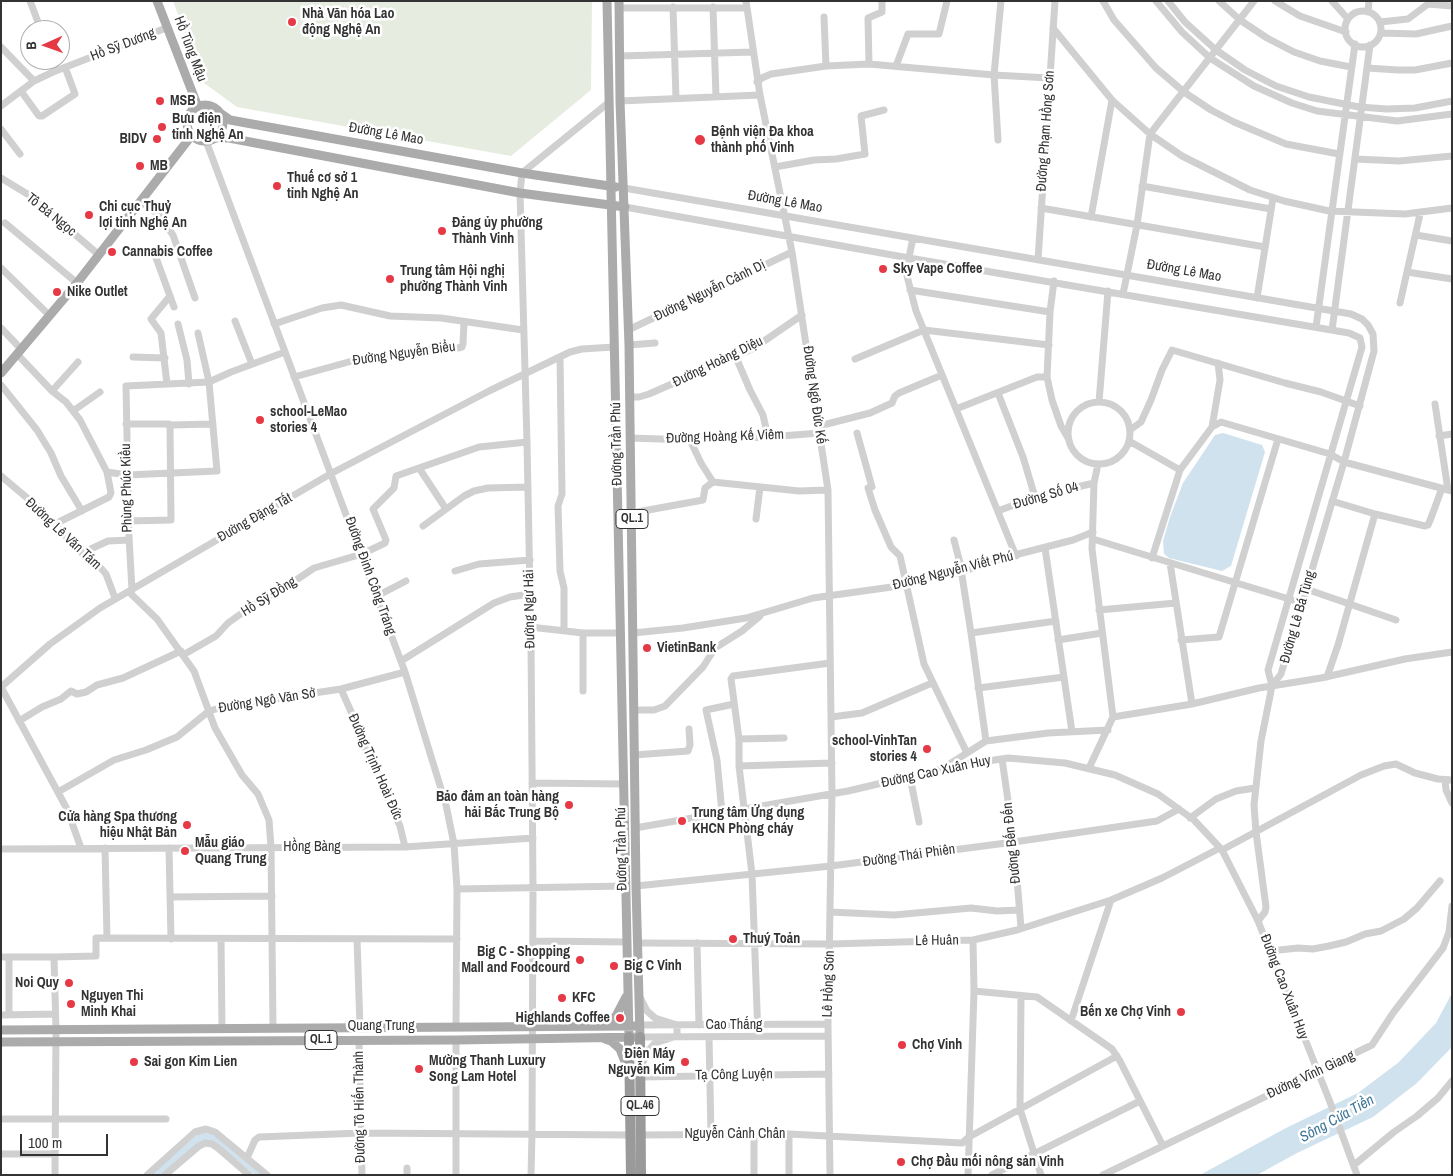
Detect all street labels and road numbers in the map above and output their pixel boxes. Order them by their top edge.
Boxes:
street label: Hồ Tùng Mậu [170,14,210,84]
street label: Hồ Sỹ Dương [88,25,158,65]
street label: Đường Phạm Hồng Sơn [1033,70,1059,192]
street label: Đường Lê Mao [347,119,425,149]
street label: Đường Lê Mao [746,187,824,217]
street label: Tô Bá Ngọc [23,190,79,240]
street label: Đường Lê Mao [1145,256,1223,286]
street label: Đường Nguyễn Cảnh Dị [652,257,768,325]
street label: Đường Hoàng Diệu [670,333,766,391]
street label: Đường Nguyễn Biểu [352,338,456,370]
street label: Đường Ngô Đức Kế [799,345,829,445]
street label: Đường Trần Phú [608,402,626,486]
street label: Đường Hoàng Kế Viêm [666,427,784,447]
street label: Phùng Phúc Kiều [118,443,136,533]
street label: Đường Số 04 [1011,479,1081,513]
street label: Đường Đặng Tất [215,490,295,546]
street label: Đường Lê Văn Tám [22,495,104,573]
road number: QL.1 [616,509,648,528]
street label: Đường Đinh Công Tráng [341,515,399,637]
street label: Đường Nguyễn Viết Phú [891,548,1015,594]
street label: Đường Ngư Hải [521,569,539,649]
street label: Đường Lê Bá Tùng [1277,569,1319,665]
street label: Hồ Sỹ Đồng [238,573,300,621]
street label: Đường Ngô Văn Sở [217,685,317,717]
street label: Đường Trịnh Hoài Đức [344,711,406,823]
street label: Đường Cao Xuân Huy [880,752,992,792]
street label: Đường Bến Đến [999,802,1025,884]
street label: Đường Trần Phú [613,807,631,891]
street label: Hồng Bàng [283,839,341,855]
street label: Đường Thái Phiên [862,841,956,871]
street label: Lê Huân [915,932,959,950]
street label: Đường Cao Xuân Huy [1256,932,1312,1042]
street label: Lê Hồng Sơn [819,950,839,1018]
street label: Cao Thắng [706,1017,762,1033]
street label: Quang Trung [347,1018,415,1034]
road number: QL.1 [305,1030,337,1050]
street label: Đường Vĩnh Giang [1264,1047,1358,1103]
street label: Đường Tô Hiến Thành [351,1051,369,1163]
street label: Tạ Công Luyện [695,1066,773,1084]
road number: QL.46 [621,1096,659,1116]
street label: Nguyễn Cảnh Chân [685,1126,785,1142]

